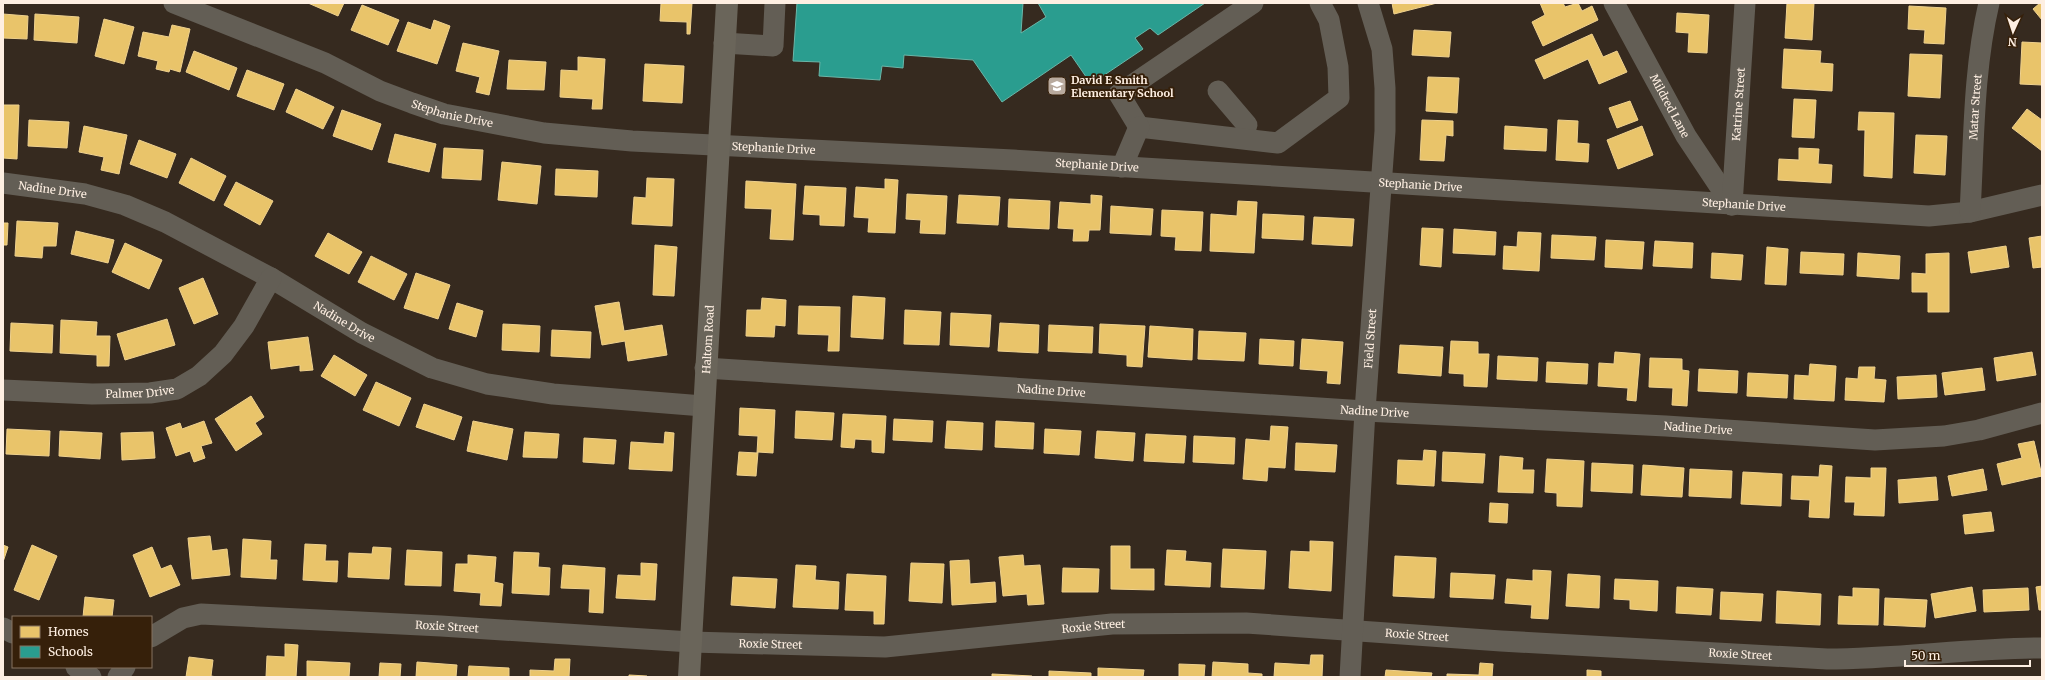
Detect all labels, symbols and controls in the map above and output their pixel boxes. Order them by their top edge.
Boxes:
north arrow [1993,12,2033,52]
text: N [2007,35,2017,49]
street label: Katrine Street [1729,66,1748,141]
street label: Mildred Lane [1647,72,1693,140]
place label: David E Smith Elementary School [1071,73,1174,100]
street label: Matar Street [1966,73,1985,140]
school or university icon: David E Smith Elementary School [1046,75,1068,97]
street label: Stephanie Drive [409,96,494,130]
street label: Stephanie Drive [731,139,816,157]
street label: Stephanie Drive [1055,156,1140,175]
street label: Stephanie Drive [1378,175,1463,194]
street label: Nadine Drive [18,178,88,201]
street label: Stephanie Drive [1702,195,1786,214]
street label: Nadine Drive [311,298,377,345]
street label: Haltom Road [699,304,717,374]
street label: Field Street [1361,307,1379,369]
street label: Nadine Drive [1016,381,1086,400]
street label: Palmer Drive [105,382,175,401]
street label: Nadine Drive [1340,402,1410,420]
street label: Nadine Drive [1663,419,1733,437]
legend [12,616,152,668]
street label: Roxie Street [1061,617,1126,636]
street label: Roxie Street [415,618,480,635]
text: Homes [48,624,89,639]
street label: Roxie Street [1385,626,1450,644]
street label: Roxie Street [738,636,803,652]
scale bar [1905,642,2030,668]
text: Schools [48,644,93,659]
street label: Roxie Street [1708,645,1773,663]
text: 50 m [1911,648,1940,663]

